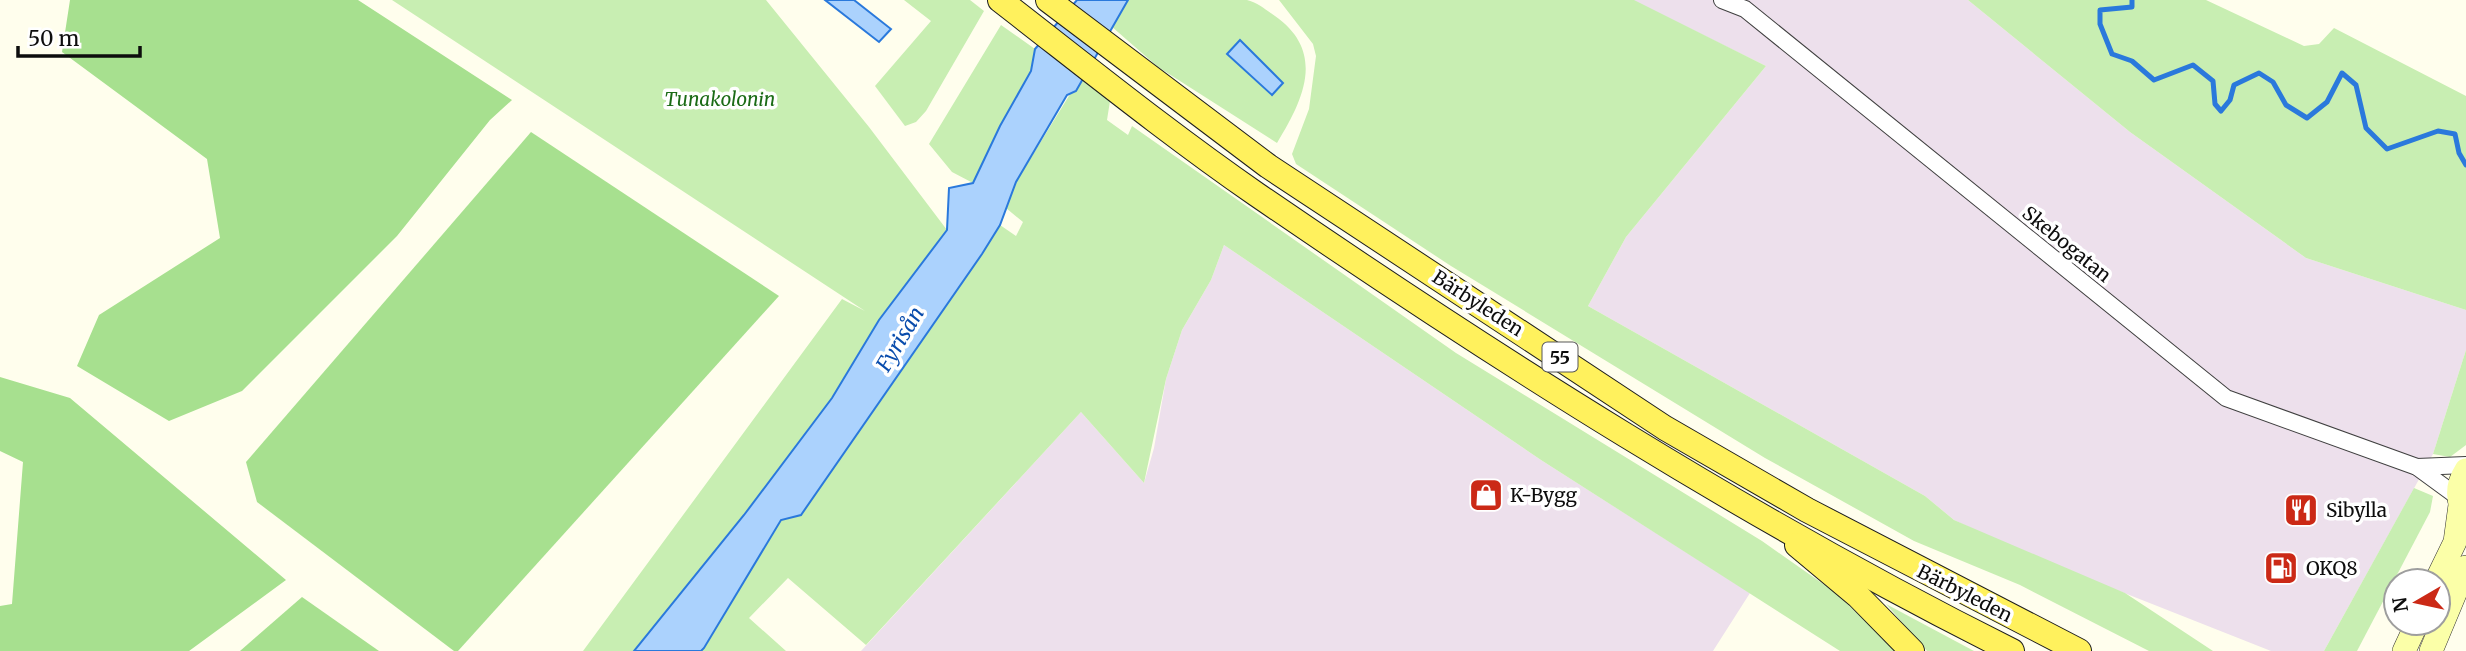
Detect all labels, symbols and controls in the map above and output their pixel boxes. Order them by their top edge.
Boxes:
scale bar [18,14,140,58]
text: 50 m [28,25,79,52]
park label: Tunakolonin [665,87,775,111]
street label: Skebogatan [2018,201,2117,287]
street label: Bärbyleden [1428,265,1528,342]
water label: Fyrisån [870,302,930,377]
road number: 55 [1542,342,1578,372]
shop icon: K-Bygg [1467,476,1505,514]
place label: K-Bygg [1510,483,1577,507]
restaurant icon: Sibylla [2282,491,2320,529]
place label: Sibylla [2326,498,2387,522]
fuel station icon: OKQ8 [2262,549,2300,587]
place label: OKQ8 [2306,556,2358,580]
street label: Bärbyleden [1913,559,2017,627]
north arrow [2382,567,2452,637]
text: N [2387,595,2413,614]

